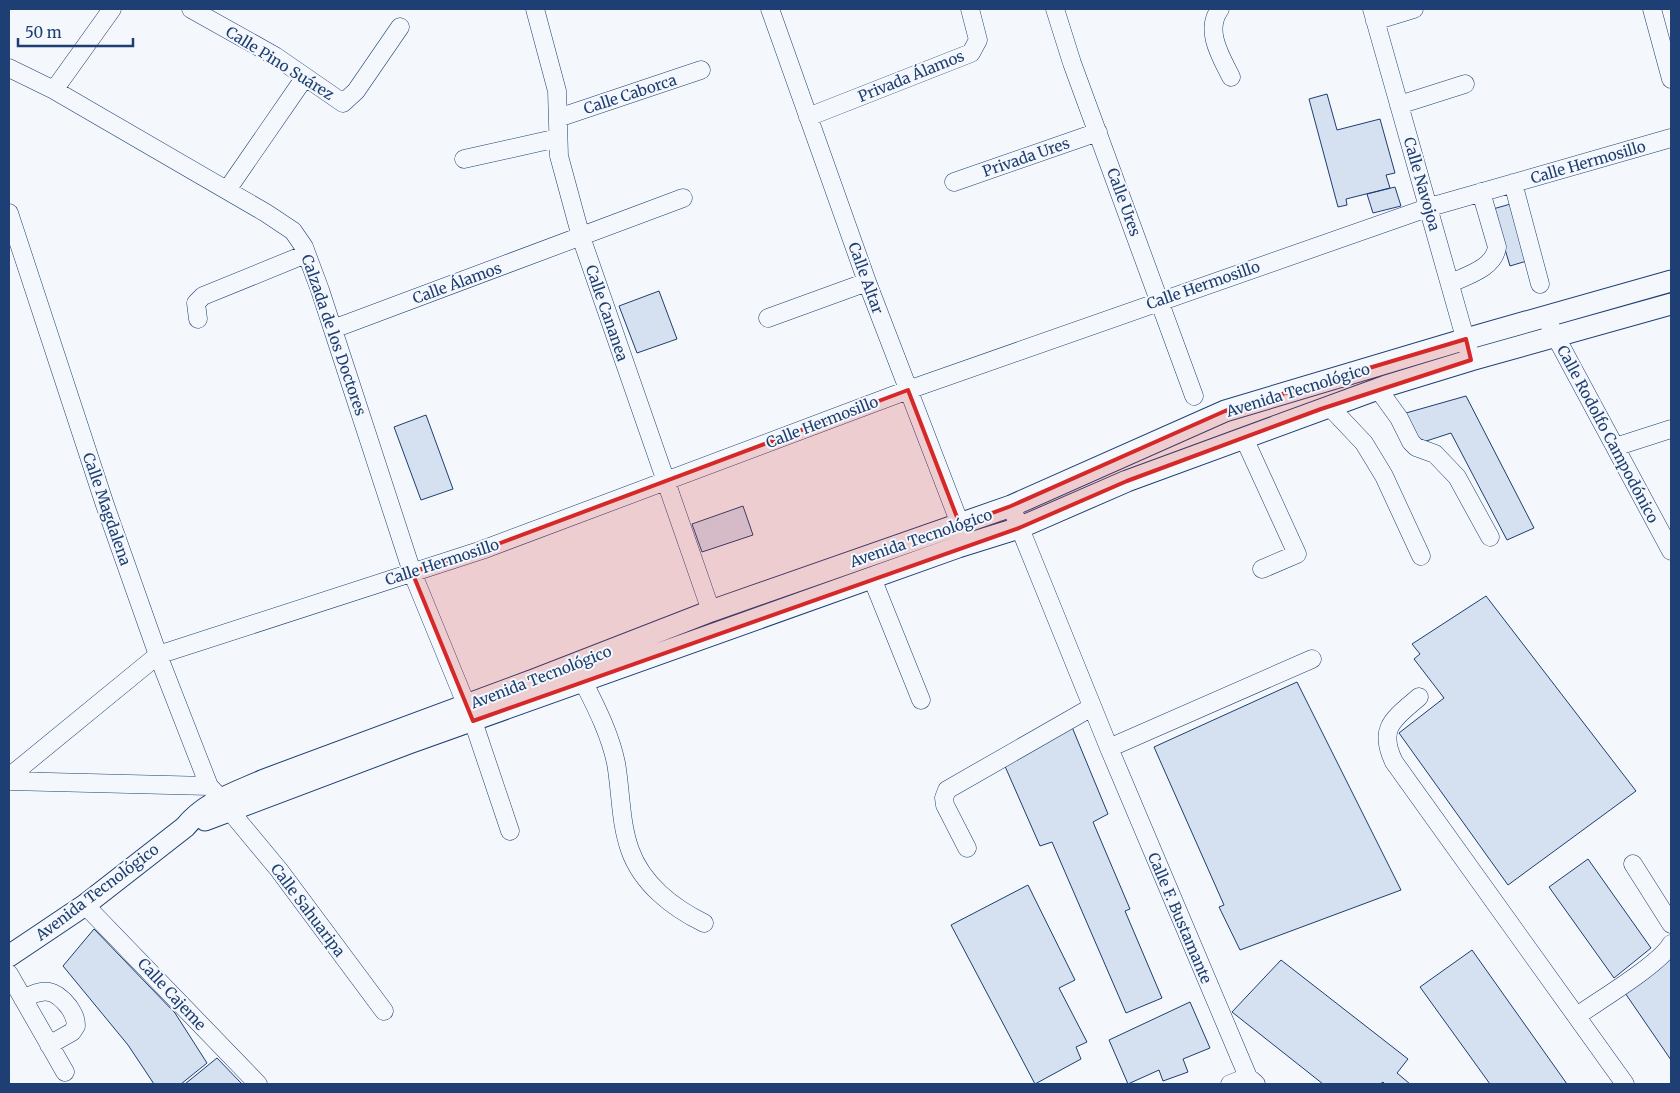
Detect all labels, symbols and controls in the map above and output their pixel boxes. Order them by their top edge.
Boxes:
scale bar [18,15,132,47]
street label: Calle Pino Suárez [222,22,338,104]
text: 50 m [25,23,62,42]
street label: Privada Álamos [855,45,967,106]
street label: Calle Caborca [581,70,679,118]
street label: Privada Ures [980,133,1072,181]
street label: Calle Navojoa [1400,135,1444,233]
street label: Calle Hermosillo [1528,136,1648,187]
street label: Calle Ures [1103,165,1145,239]
street label: Calle Altar [844,240,888,317]
street label: Calzada de los Doctores [297,252,371,418]
street label: Calle Álamos [410,257,504,308]
street label: Calle Hermosillo [1144,257,1262,313]
street label: Calle Cananea [582,262,632,364]
street label: Calle Rodolfo Campodónico [1553,342,1663,526]
street label: Avenida Tecnológico [1223,359,1372,421]
street label: Calle Hermosillo [763,392,881,452]
street label: Calle Magdalena [79,450,135,568]
street label: Avenida Tecnológico [846,505,995,572]
street label: Calle Hermosillo [383,535,502,589]
street label: Avenida Tecnológico [467,641,614,713]
street label: Avenida Tecnológico [31,839,162,945]
street label: Calle F. Bustamante [1144,850,1216,986]
street label: Calle Sahuaripa [267,860,349,960]
street label: Calle Cajeme [134,954,210,1034]

